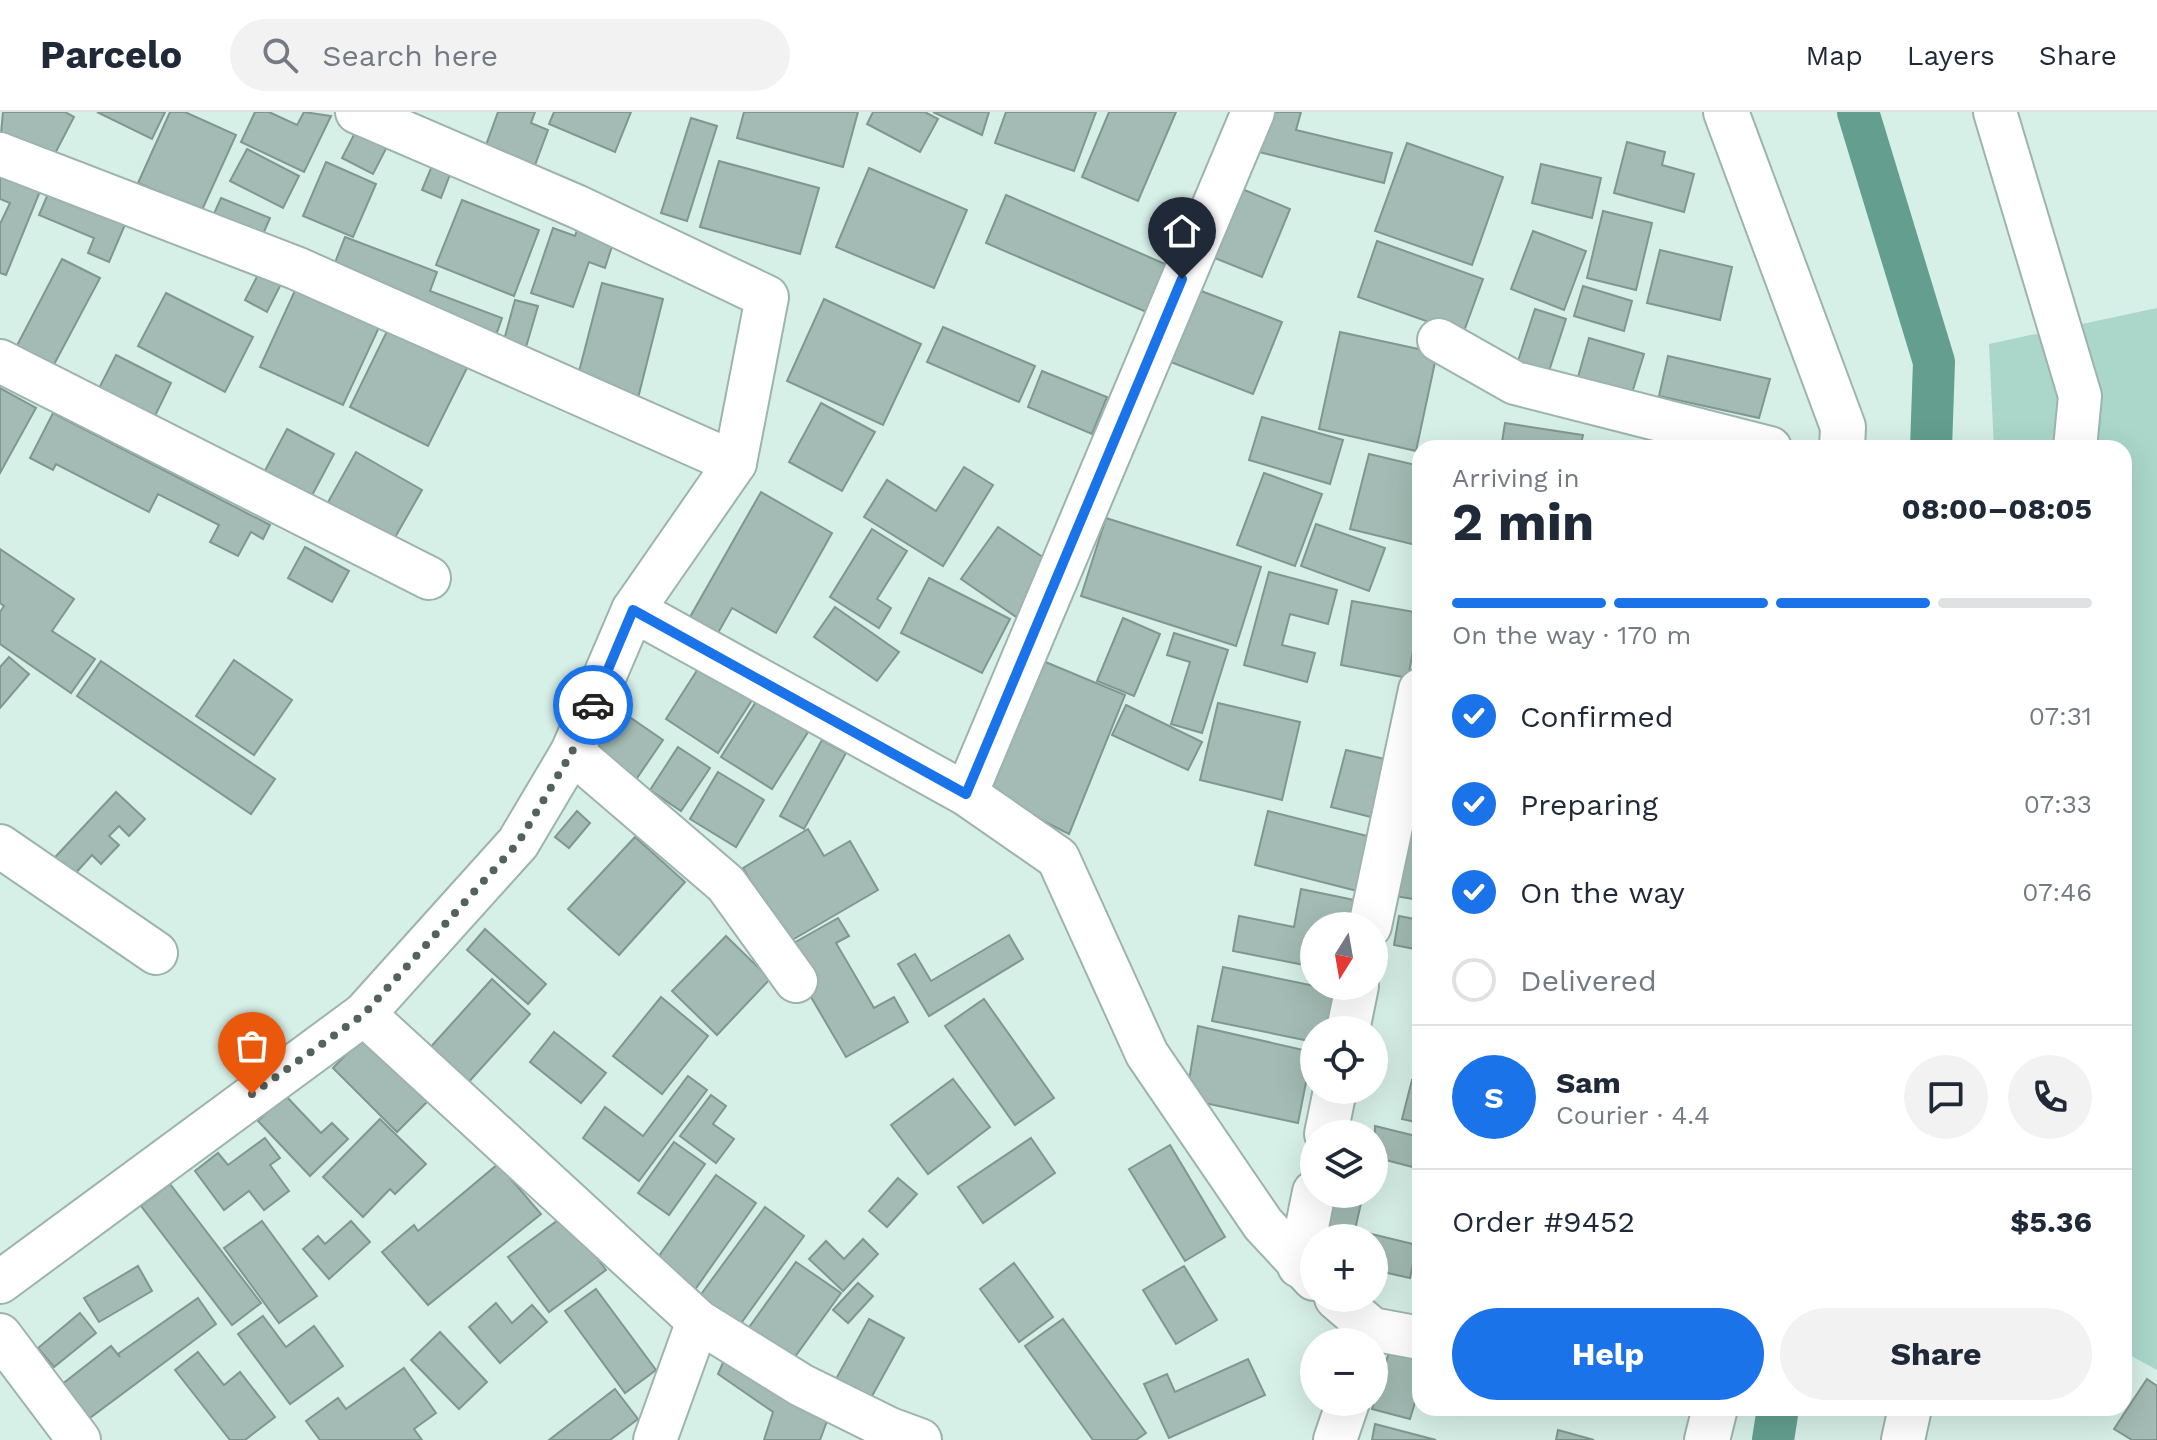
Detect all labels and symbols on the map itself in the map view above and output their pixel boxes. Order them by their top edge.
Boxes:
pin [1148,197,1216,279]
courier [553,665,633,745]
north arrow [1300,912,1388,1000]
pin [218,1012,286,1094]

